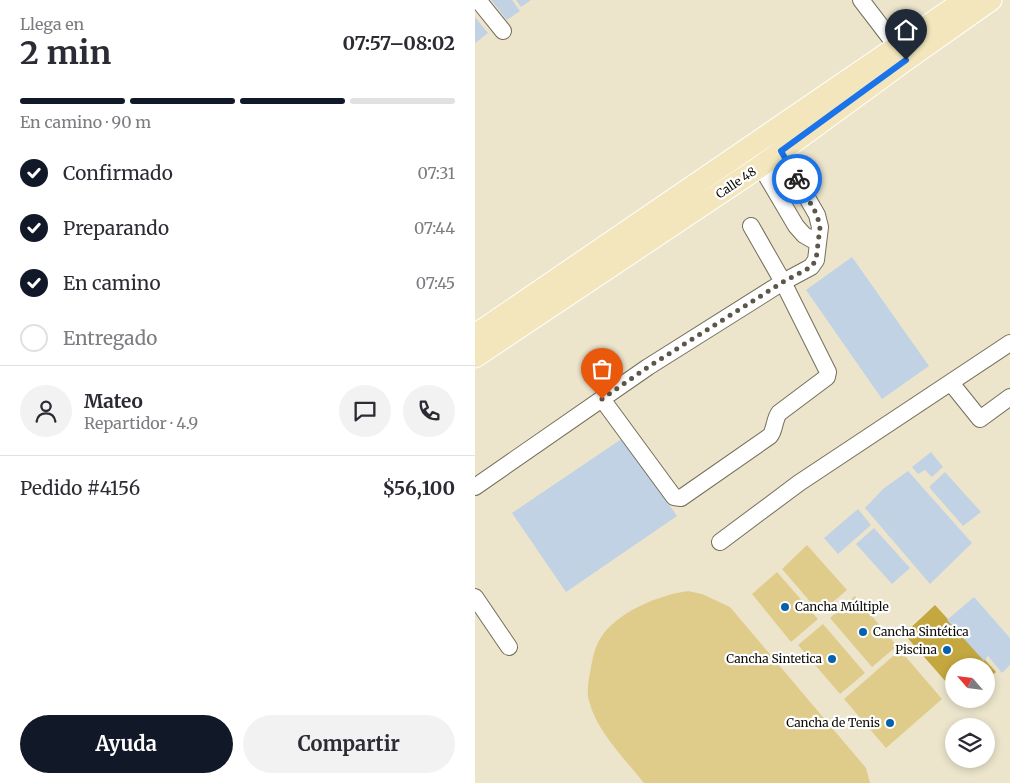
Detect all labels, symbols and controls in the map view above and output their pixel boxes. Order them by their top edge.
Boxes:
pin [885,9,927,60]
text: Llega en [20,14,84,34]
icon: home [892,16,920,44]
text: 07:57–08:02 [342,31,455,55]
text: 2 min [20,33,111,73]
text: En camino · 90 m [20,112,151,132]
courier [772,154,822,204]
icon: check [20,159,48,187]
text: Confirmado [63,161,173,185]
text: 07:31 [418,163,455,183]
street label: Calle 48 [713,164,759,202]
icon: bike [783,165,811,193]
icon: check [20,214,48,242]
text: Preparando [63,216,169,240]
text: 07:44 [414,218,455,238]
icon: check [20,269,48,297]
text: En camino [63,271,161,295]
text: 07:45 [416,273,455,293]
text: Entregado [63,326,157,350]
pin [581,348,623,399]
icon: bag [588,355,616,383]
button: person [20,385,72,437]
button: chat [339,385,391,437]
button: phone [403,385,455,437]
text: Mateo [84,389,143,413]
text: Repartidor · 4.9 [84,413,198,433]
text: Pedido #4156 [20,476,140,500]
text: $56,100 [383,476,455,500]
place label: Cancha Múltiple [795,599,889,614]
marker: Cancha Múltiple [779,601,791,613]
place label: Cancha Sintética [873,624,969,639]
marker: Cancha Sintética [857,626,869,638]
place label: Piscina [895,642,938,657]
marker: Piscina [941,644,953,656]
place label: Cancha Sintetica [726,651,823,666]
marker: Cancha Sintetica [826,653,838,665]
north arrow [945,658,995,708]
map controls [945,658,995,768]
button: Ayuda [20,715,233,773]
button: Compartir [243,715,455,773]
place label: Cancha de Tenis [786,715,880,730]
marker: Cancha de Tenis [884,717,896,729]
button: layers [945,718,995,768]

